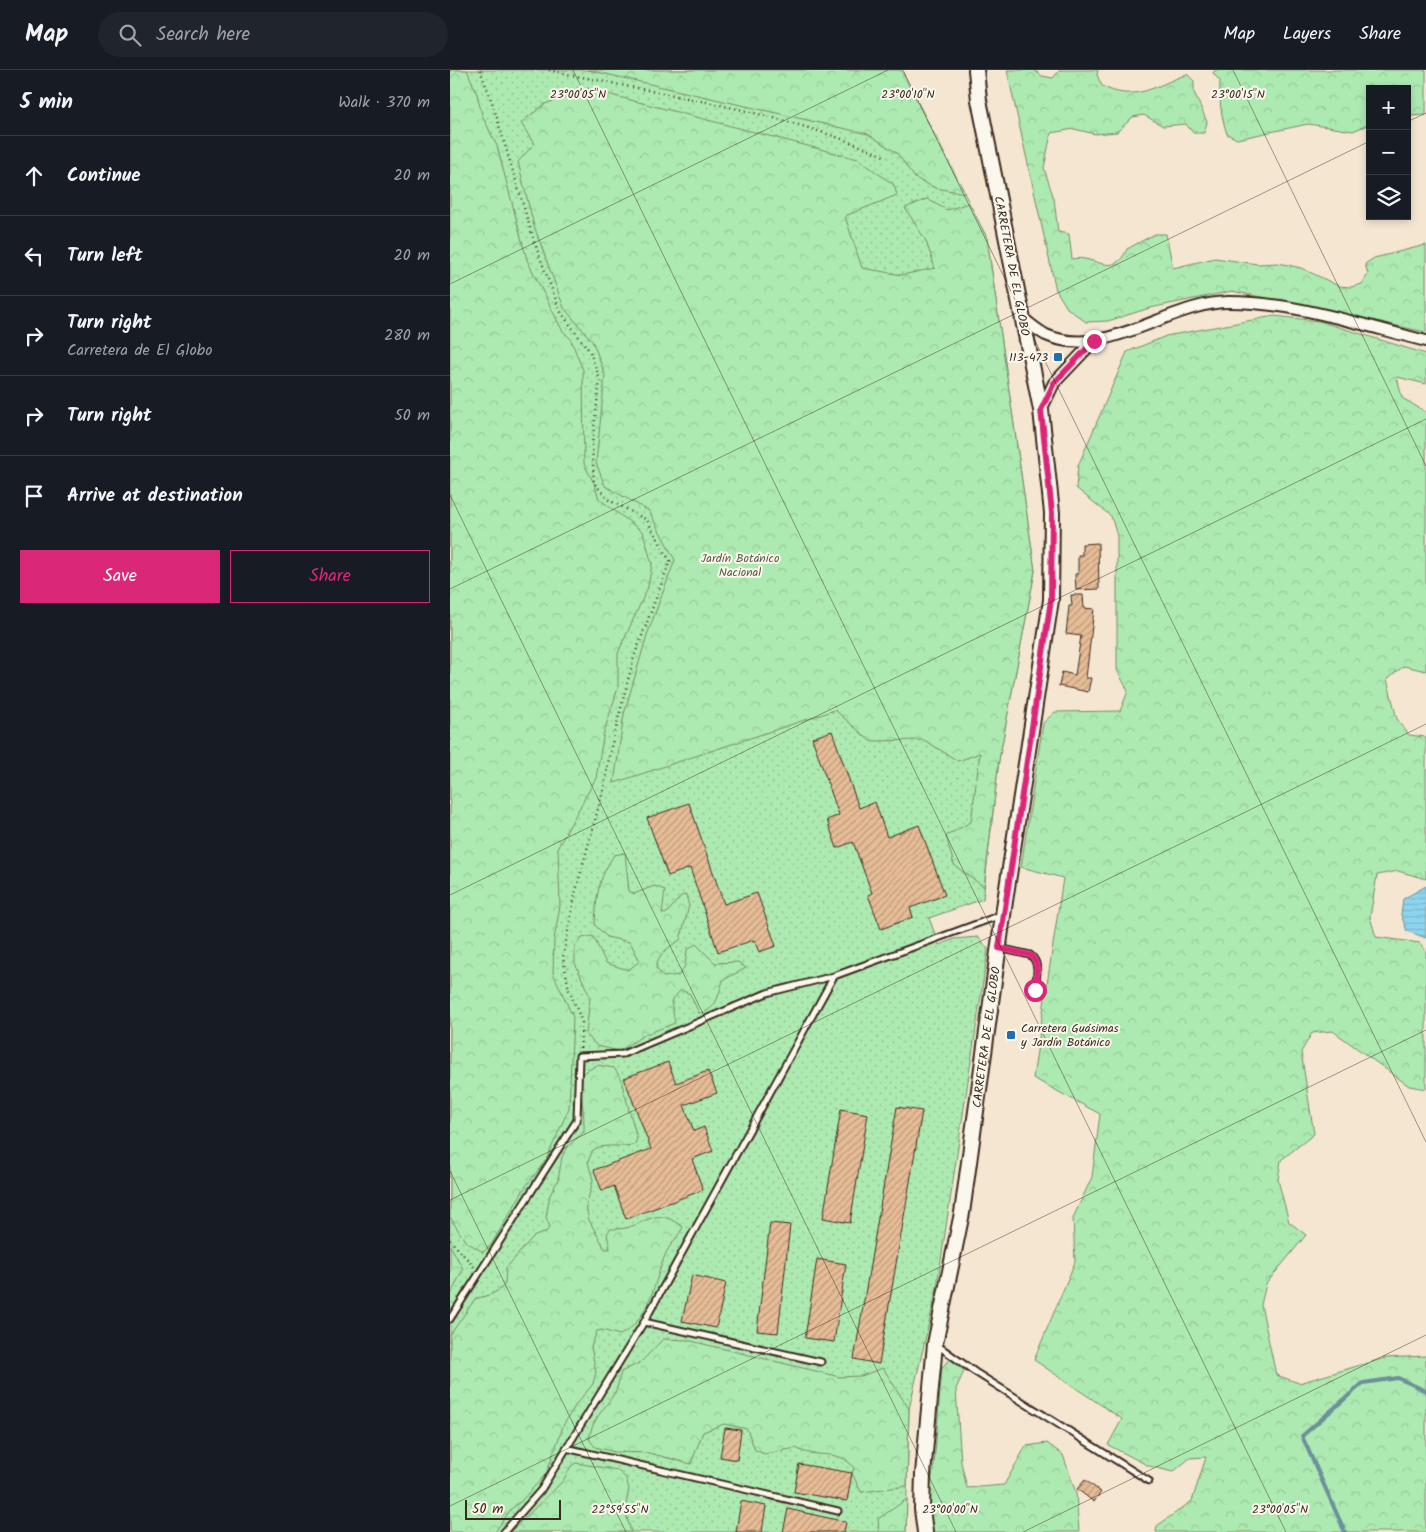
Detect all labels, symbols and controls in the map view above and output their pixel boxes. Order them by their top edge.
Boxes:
search box [98,12,448,57]
text: Map [25,15,68,54]
text: Search here [156,20,250,50]
text: Map [1224,20,1255,49]
text: Layers [1283,20,1331,49]
text: Share [1359,20,1401,49]
icon: search [116,21,144,49]
text: 23°00'05"N [550,85,606,104]
text: 23°00'10"N [881,85,935,104]
text: 23°00'15"N [1211,85,1265,104]
map controls [1366,85,1411,220]
button: + [1366,85,1411,130]
text: 5 min [20,86,73,119]
text: Walk · 370 m [338,90,430,115]
button: − [1366,130,1411,175]
text: Continue [67,161,140,191]
icon: ahead [20,162,48,190]
text: 20 m [394,163,430,188]
button: layers [1366,175,1411,220]
street label: CARRETERA DE EL GLOBO [989,194,1035,338]
text: Turn left [67,241,142,271]
icon: left [20,242,48,270]
text: 20 m [394,243,430,268]
text: Turn right [67,308,152,338]
icon: right [20,322,48,350]
text: 280 m [384,323,430,348]
route end [1083,330,1106,353]
text: Carretera de El Globo [67,338,212,363]
place label: 113-473 [1009,348,1048,367]
marker: 113-473 [1052,351,1064,363]
text: Turn right [67,401,152,431]
icon: right [20,402,48,430]
text: 50 m [394,403,430,428]
text: Arrive at destination [67,481,243,511]
icon: arrive [20,482,48,510]
park label: Jardín Botánico Nacional [701,549,779,582]
button: Save [20,550,220,603]
button: Share [230,550,430,603]
street label: CARRETERA DE EL GLOBO [968,965,1006,1109]
route start [1024,979,1047,1002]
place label: Carretera Guásimas y Jardín Botánico [1020,1019,1119,1052]
marker: Carretera Guásimas y Jardín Botánico [1005,1029,1017,1041]
scale bar [465,1497,561,1520]
text: 50 m [472,1498,503,1520]
text: 22°59'55"N [591,1500,649,1519]
text: 23°00'00"N [922,1500,978,1519]
text: 23°00'05"N [1252,1500,1308,1519]

